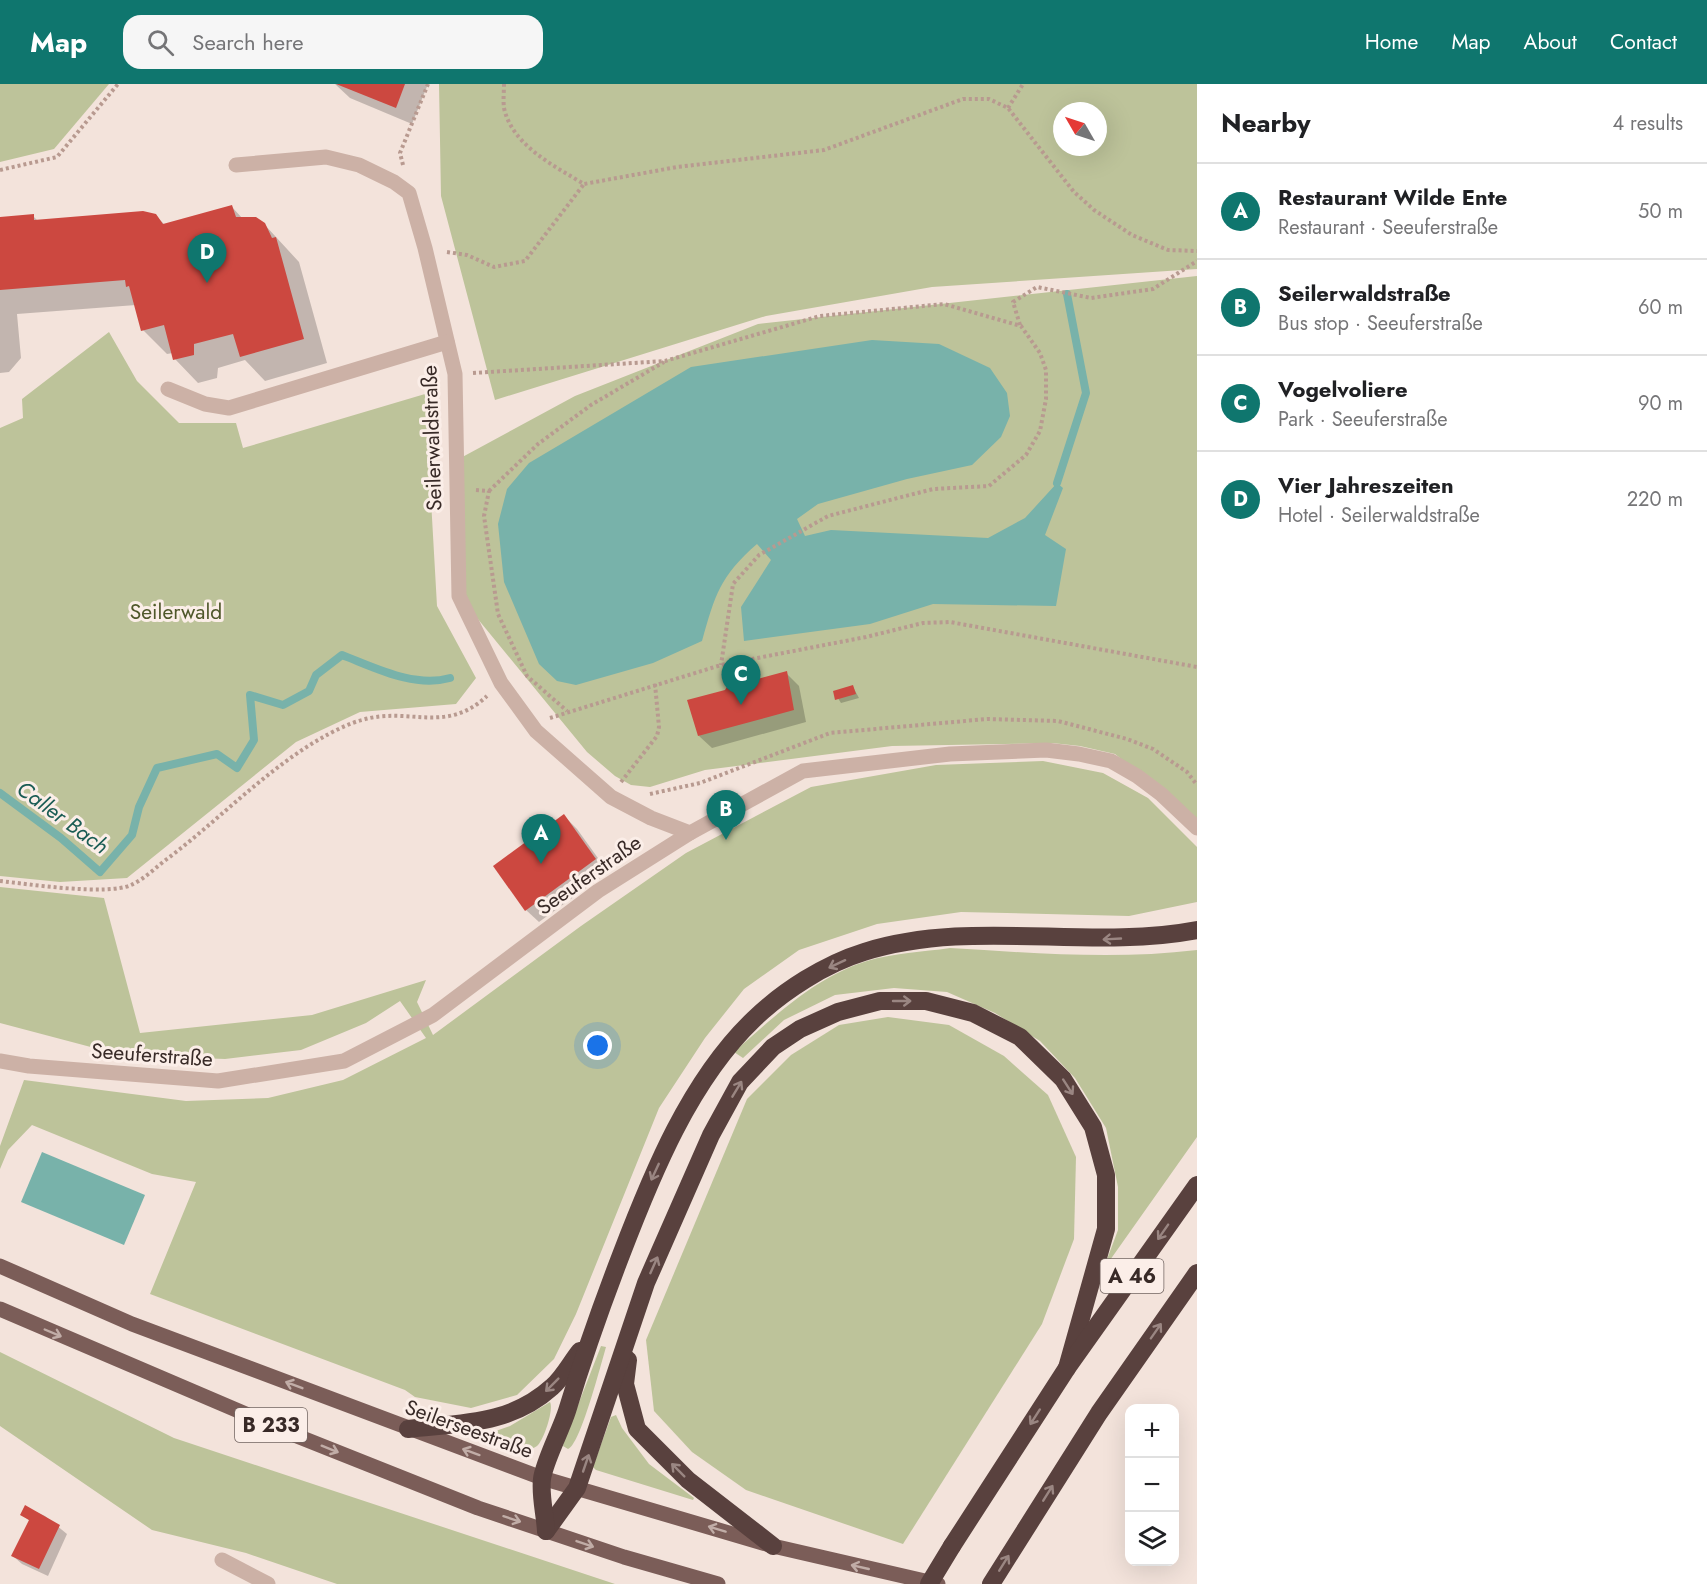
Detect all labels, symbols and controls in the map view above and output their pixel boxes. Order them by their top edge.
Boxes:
search box [123,15,543,69]
text: Map [30,22,87,63]
icon: search [144,26,177,59]
text: Search here [192,26,304,58]
text: Home [1365,27,1418,57]
text: Map [1451,27,1491,57]
text: About [1524,27,1577,57]
text: Contact [1610,27,1677,57]
north arrow [1053,102,1107,156]
text: Nearby [1221,104,1310,142]
text: 4 results [1612,109,1683,138]
text: Restaurant Wilde Ente [1278,181,1507,213]
text: A [1233,197,1248,226]
text: 50 m [1638,197,1683,226]
text: Restaurant · Seeuferstraße [1278,213,1498,242]
pin: D [188,234,226,283]
text: Seilerwaldstraße [1278,277,1451,309]
text: B [1234,293,1247,322]
text: 60 m [1638,293,1683,322]
text: Bus stop · Seeuferstraße [1278,309,1483,338]
street label: Seilerwaldstraße [414,364,450,511]
text: Vogelvoliere [1278,373,1408,405]
text: C [1233,389,1248,418]
text: 90 m [1638,389,1683,418]
text: Park · Seeuferstraße [1278,405,1448,434]
text: Vier Jahreszeiten [1278,469,1454,501]
text: D [1233,485,1248,514]
text: 220 m [1627,485,1683,514]
text: Hotel · Seilerwaldstraße [1278,501,1480,530]
park label: Seilerwald [130,597,222,627]
pin: C [722,656,760,705]
water label: Caller Bach [10,773,116,861]
pin: B [706,790,746,840]
pin: A [522,814,560,864]
street label: Seeuferstraße [531,828,648,922]
one-way arrow [1102,934,1122,945]
one-way arrow [829,959,847,971]
one-way arrow [891,995,911,1007]
your location [583,1031,612,1060]
street label: Seeuferstraße [90,1036,214,1074]
one-way arrow [1062,1078,1074,1095]
one-way arrow [731,1081,743,1098]
one-way arrow [648,1162,660,1180]
one-way arrow [1157,1224,1169,1240]
one-way arrow [649,1256,660,1275]
road number: A 46 [1100,1259,1164,1293]
one-way arrow [1150,1323,1162,1340]
one-way arrow [44,1328,62,1339]
one-way arrow [545,1378,560,1393]
one-way arrow [285,1379,304,1390]
street label: Seilerseestraße [401,1392,537,1466]
map controls [1125,1404,1179,1566]
button: + [1125,1404,1179,1458]
road number: B 233 [235,1408,307,1442]
one-way arrow [1029,1408,1041,1425]
one-way arrow [320,1444,339,1455]
one-way arrow [462,1446,481,1457]
one-way arrow [581,1454,592,1473]
button: − [1125,1458,1179,1512]
one-way arrow [671,1462,686,1477]
one-way arrow [1043,1485,1055,1502]
button: layers [1125,1512,1179,1566]
one-way arrow [502,1515,521,1526]
one-way arrow [708,1523,727,1534]
one-way arrow [575,1539,594,1550]
one-way arrow [998,1555,1010,1572]
one-way arrow [851,1561,871,1572]

